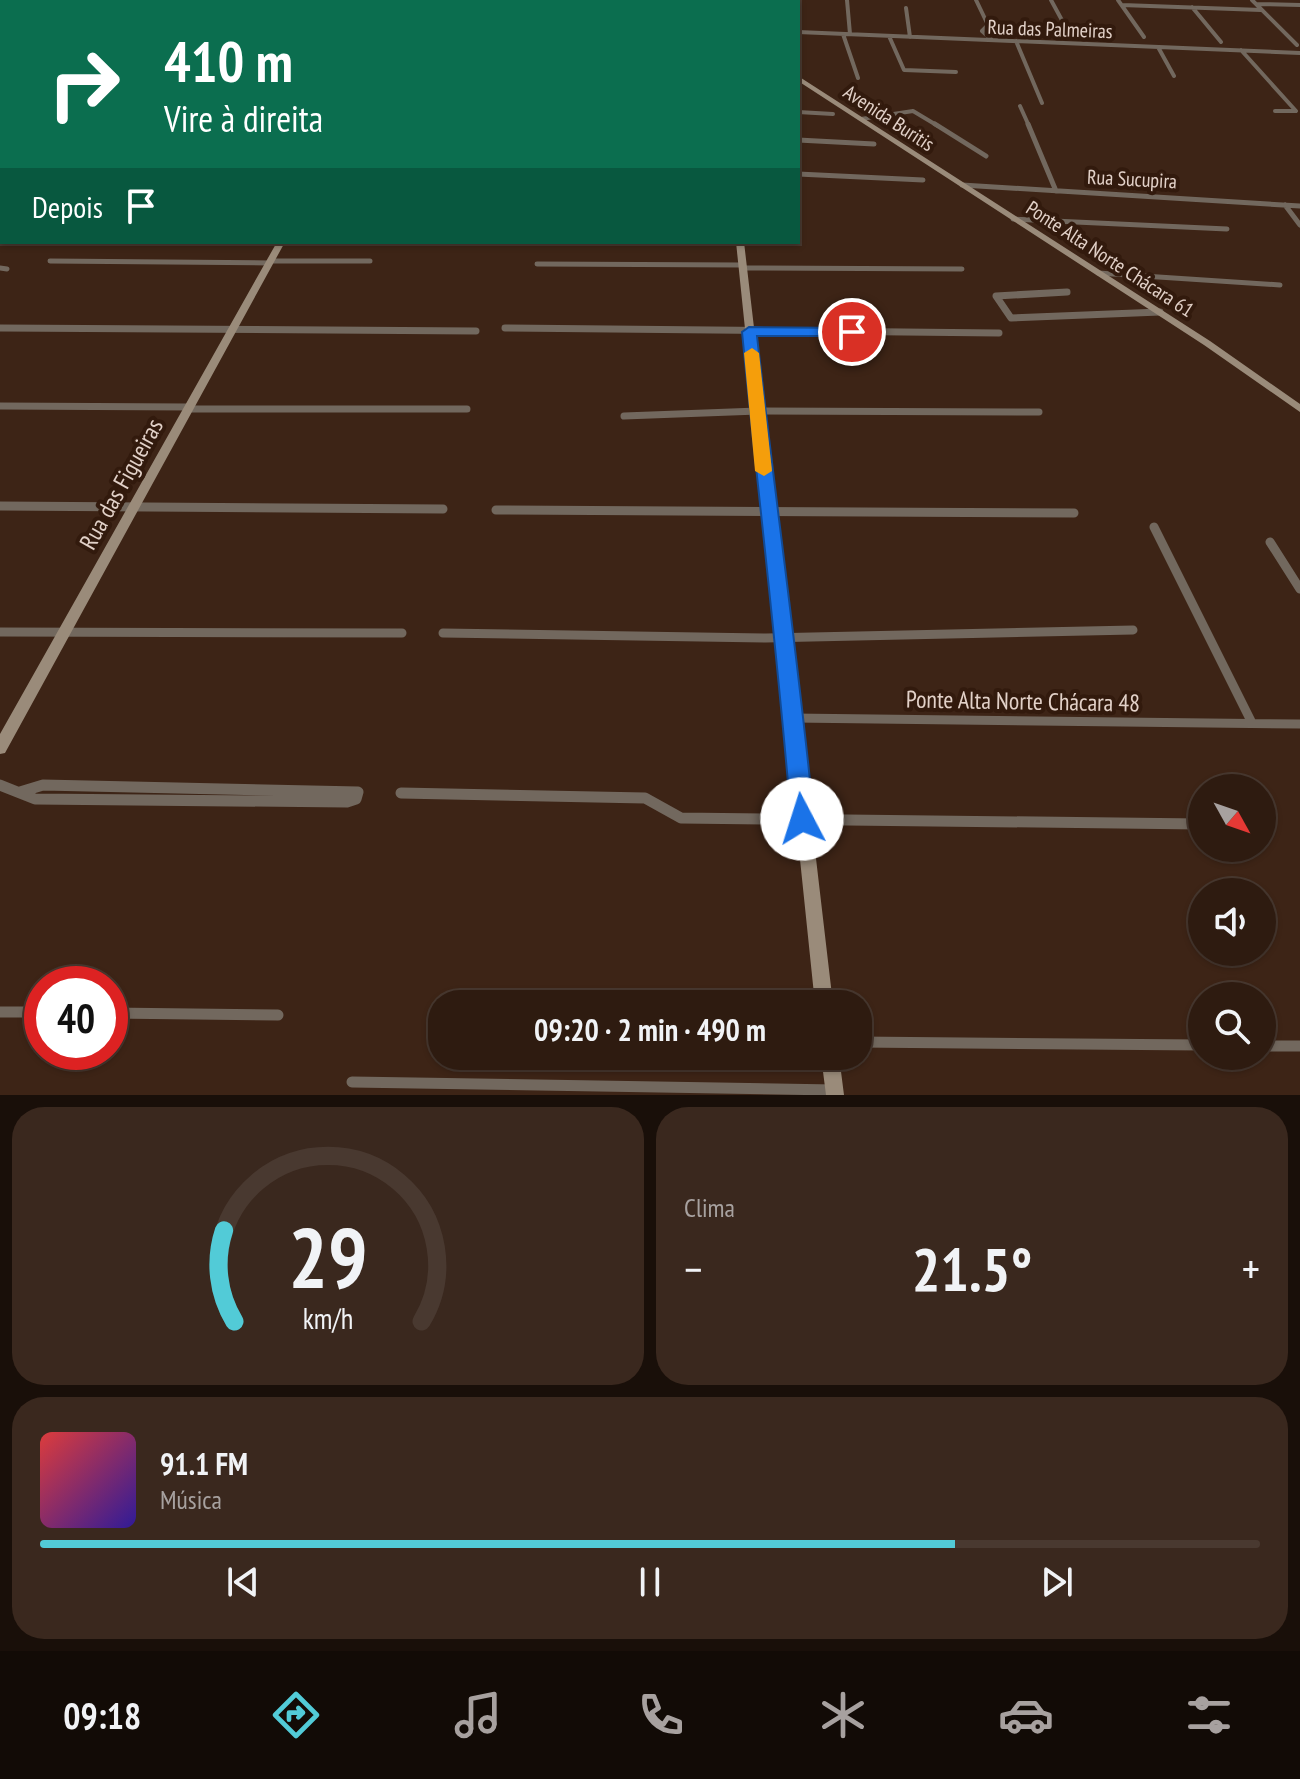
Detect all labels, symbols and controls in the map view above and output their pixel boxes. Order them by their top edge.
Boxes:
street label: Rua das Palmeiras [987,14,1113,44]
text: 410 m [164,25,293,97]
icon: right [32,32,136,136]
street label: Avenida Buritis [839,79,940,157]
text: Vire à direita [164,95,323,142]
street label: Rua Sucupira [1086,164,1178,194]
icon: arrive [119,184,163,228]
text: Depois [32,187,103,226]
street label: Ponte Alta Norte Chácara 61 [1021,195,1199,323]
pin [818,298,886,366]
icon: arrive [830,310,874,354]
street label: Rua das Figueiras [72,413,170,555]
street label: Ponte Alta Norte Chácara 48 [906,683,1140,719]
north arrow [1188,774,1276,862]
map controls [1188,774,1276,1070]
position arrow [760,777,844,861]
button: sound [1188,878,1276,966]
speed limit sign: 40 [24,966,128,1070]
button: search [1188,982,1276,1070]
text: 09:20 · 2 min · 490 m [534,1010,766,1049]
text: Clima [684,1191,735,1224]
text: 29 [288,1203,368,1311]
text: 21.5° [912,1230,1032,1308]
text: − [684,1240,702,1297]
text: + [1242,1240,1260,1297]
text: km/h [303,1300,353,1337]
text: 91.1 FM [160,1444,248,1483]
text: Música [160,1483,222,1516]
icon: previous [221,1560,265,1604]
icon: pause [628,1560,672,1604]
icon: next [1035,1560,1079,1604]
icon: directions [268,1687,324,1743]
icon: music [450,1687,506,1743]
icon: phone [633,1687,689,1743]
icon: climate [815,1687,871,1743]
icon: car [998,1687,1054,1743]
icon: filters [1181,1687,1237,1743]
text: 09:18 [63,1692,141,1739]

